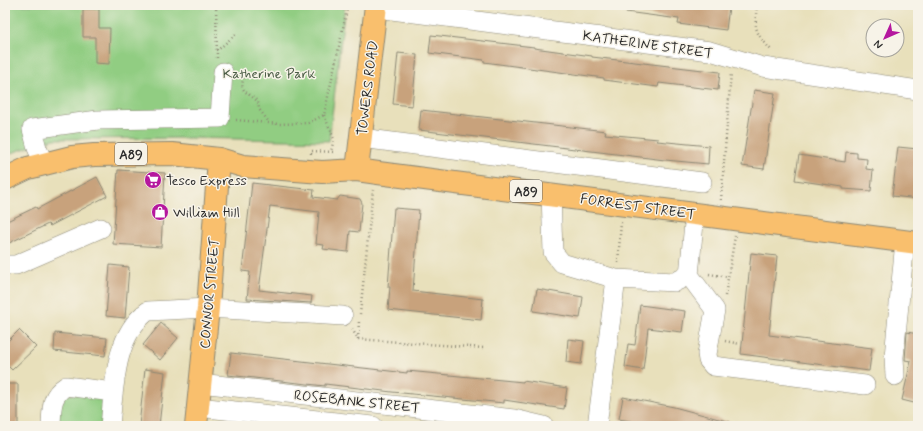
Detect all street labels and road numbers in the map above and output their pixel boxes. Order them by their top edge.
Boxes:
street label: KATHERINE STREET [582,27,714,63]
street label: TOWERS ROAD [353,40,383,137]
road number: A89 [115,143,147,165]
road number: A89 [510,180,542,202]
street label: FORREST STREET [579,190,697,224]
street label: CONNOR STREET [196,236,224,349]
street label: ROSEBANK STREET [293,386,421,418]

